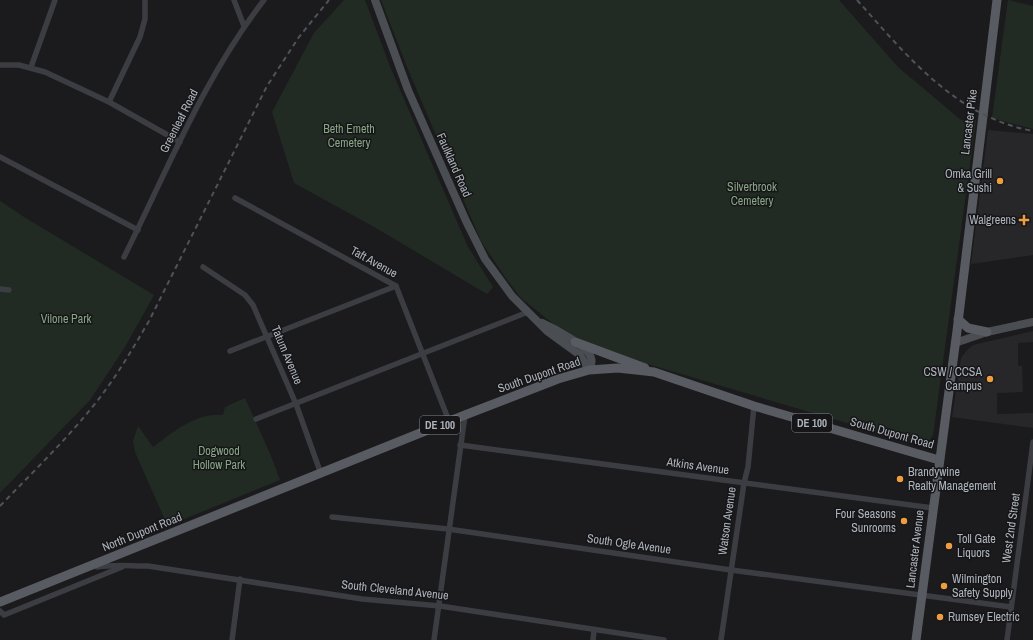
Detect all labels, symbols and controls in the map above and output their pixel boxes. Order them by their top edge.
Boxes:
street label: Greenleaf Road [156,86,202,156]
street label: Lancaster Pike [957,88,981,156]
park label: Beth Emeth Cemetery [323,121,375,151]
street label: Faulkland Road [433,130,475,200]
place label: Omka Grill & Sushi [945,166,992,196]
marker: Omka Grill & Sushi [995,176,1005,186]
park label: Silverbrook Cemetery [727,179,777,209]
place label: Walgreens [969,212,1016,228]
marker: Walgreens [1019,215,1029,225]
street label: Taft Avenue [348,243,400,281]
park label: Vilone Park [41,311,91,327]
street label: Tatum Avenue [267,323,307,387]
street label: South Dupont Road [496,353,582,397]
place label: CSW / CCSA Campus [923,364,982,394]
marker: CSW / CCSA Campus [985,374,995,384]
street label: South Dupont Road [848,413,936,453]
road number: DE 100 [792,414,832,432]
road number: DE 100 [420,416,460,434]
park label: Dogwood Hollow Park [193,443,245,473]
street label: Atkins Avenue [665,454,730,478]
place label: Brandywine Realty Management [908,464,996,494]
marker: Brandywine Realty Management [895,474,905,484]
street label: Watson Avenue [714,486,740,556]
street label: West 2nd Street [998,492,1024,564]
place label: Four Seasons Sunrooms [835,506,896,536]
street label: North Dupont Road [100,509,184,555]
street label: Lancaster Avenue [902,509,928,589]
marker: Four Seasons Sunrooms [899,516,909,526]
street label: South Ogle Avenue [586,530,672,558]
place label: Toll Gate Liquors [957,531,996,561]
marker: Toll Gate Liquors [944,541,954,551]
place label: Wilmington Safety Supply [952,571,1013,601]
street label: South Cleveland Avenue [341,576,449,604]
marker: Wilmington Safety Supply [939,581,949,591]
place label: Rumsey Electric [948,609,1020,625]
marker: Rumsey Electric [935,612,945,622]

